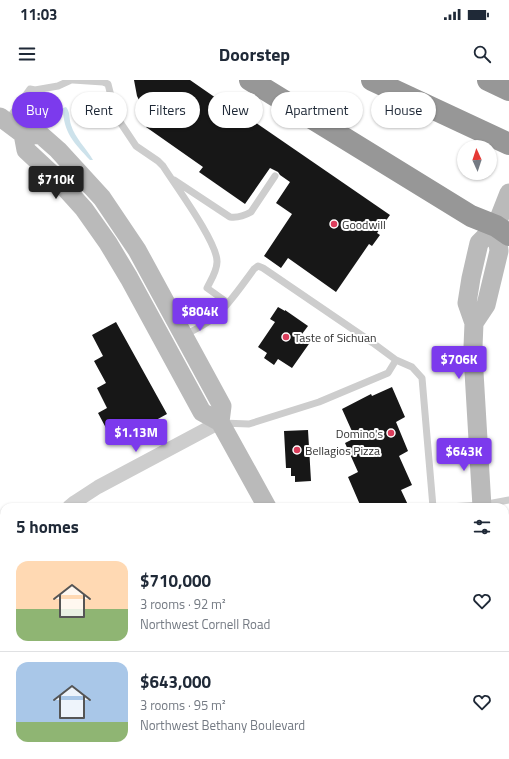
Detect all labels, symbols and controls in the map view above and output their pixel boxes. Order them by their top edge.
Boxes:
text: 11:03 [20,3,57,26]
text: Doorstep [219,41,290,68]
icon: menu [16,43,38,65]
icon: search [471,43,493,65]
chip: Buy [12,92,63,128]
chip: Rent [71,92,127,128]
chip: Filters [135,92,200,128]
chip: New [208,92,263,128]
chip: Apartment [271,92,363,128]
chip: House [371,92,436,128]
north arrow [457,140,497,180]
map controls [457,140,497,180]
pin: $710K [28,166,84,200]
text: $710K [38,169,74,189]
place label: Goodwill [342,215,386,234]
marker: Goodwill [329,219,339,229]
pin: $804K [172,298,228,332]
text: $804K [182,301,218,321]
place label: Taste of Sichuan [294,328,376,347]
marker: Taste of Sichuan [281,332,291,342]
pin: $706K [431,346,487,380]
text: $706K [441,349,477,369]
pin: $1.13M [103,419,169,453]
text: $1.13M [114,422,158,442]
place label: Domino's [336,424,383,443]
marker: Domino's [386,428,396,438]
pin: $643K [436,438,492,472]
place label: Bellagios Pizza [305,441,380,460]
text: $643K [446,441,482,461]
marker: Bellagios Pizza [292,445,302,455]
text: 5 homes [16,514,79,540]
icon: filters [471,516,493,538]
text: $710,000 [140,568,211,594]
icon: home [48,577,96,625]
icon: heart [471,590,493,612]
text: 3 rooms · 92 m² [140,594,226,614]
text: Northwest Cornell Road [140,614,270,634]
text: $643,000 [140,669,211,695]
icon: home [48,678,96,726]
icon: heart [471,691,493,713]
text: 3 rooms · 95 m² [140,695,226,715]
text: Northwest Bethany Boulevard [140,715,305,735]

